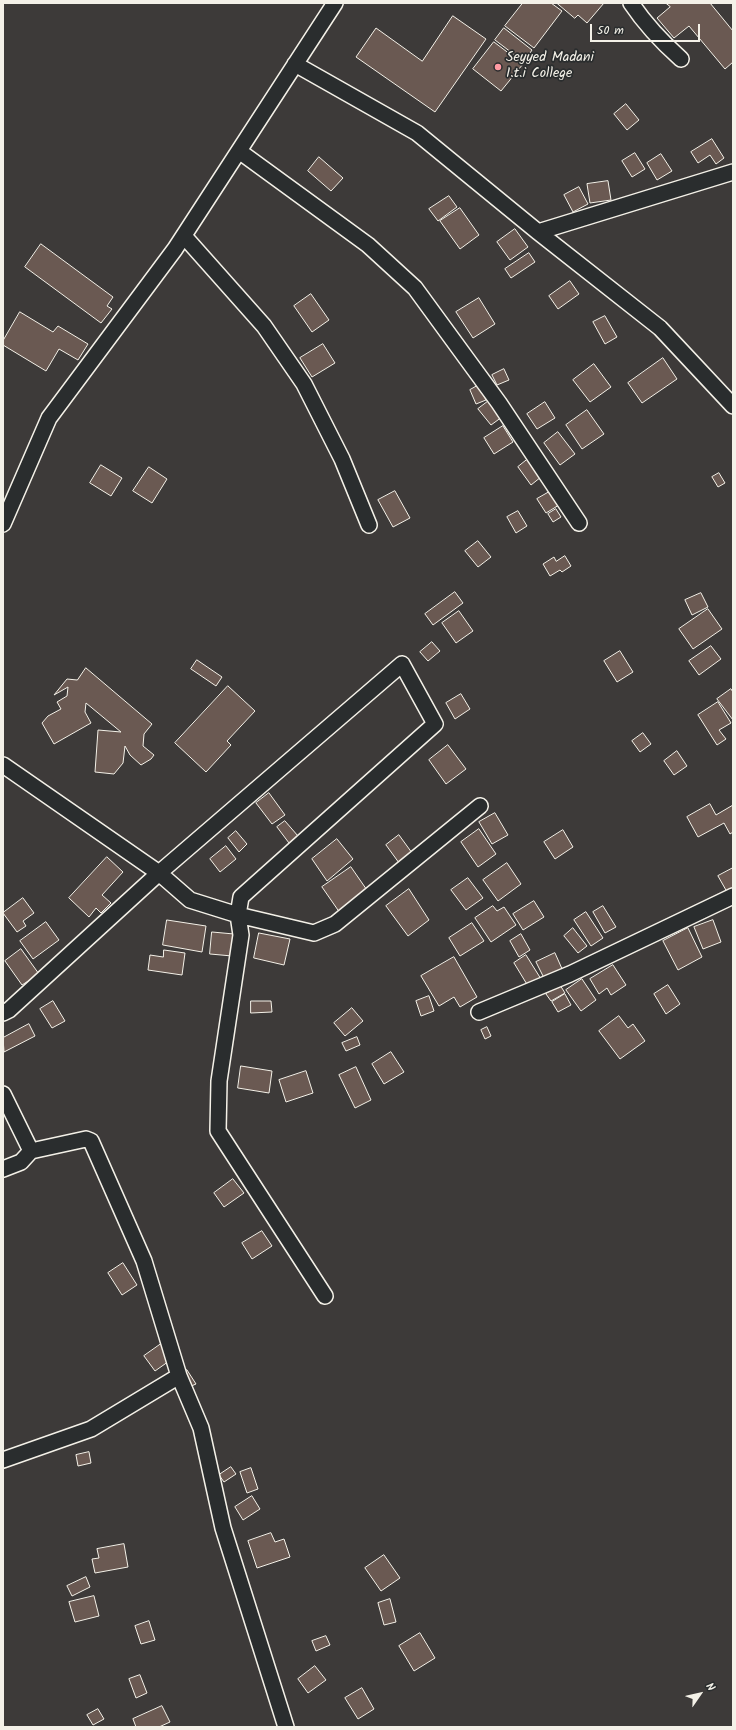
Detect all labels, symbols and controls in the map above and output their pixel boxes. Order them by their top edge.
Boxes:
scale bar [592,16,702,42]
text: 50 m [597,21,624,40]
place label: Seyyed Madani I.t.i College [506,51,594,84]
marker: Seyyed Madani I.t.i College [493,62,503,72]
north arrow [680,1674,720,1714]
text: N [701,1679,719,1695]

